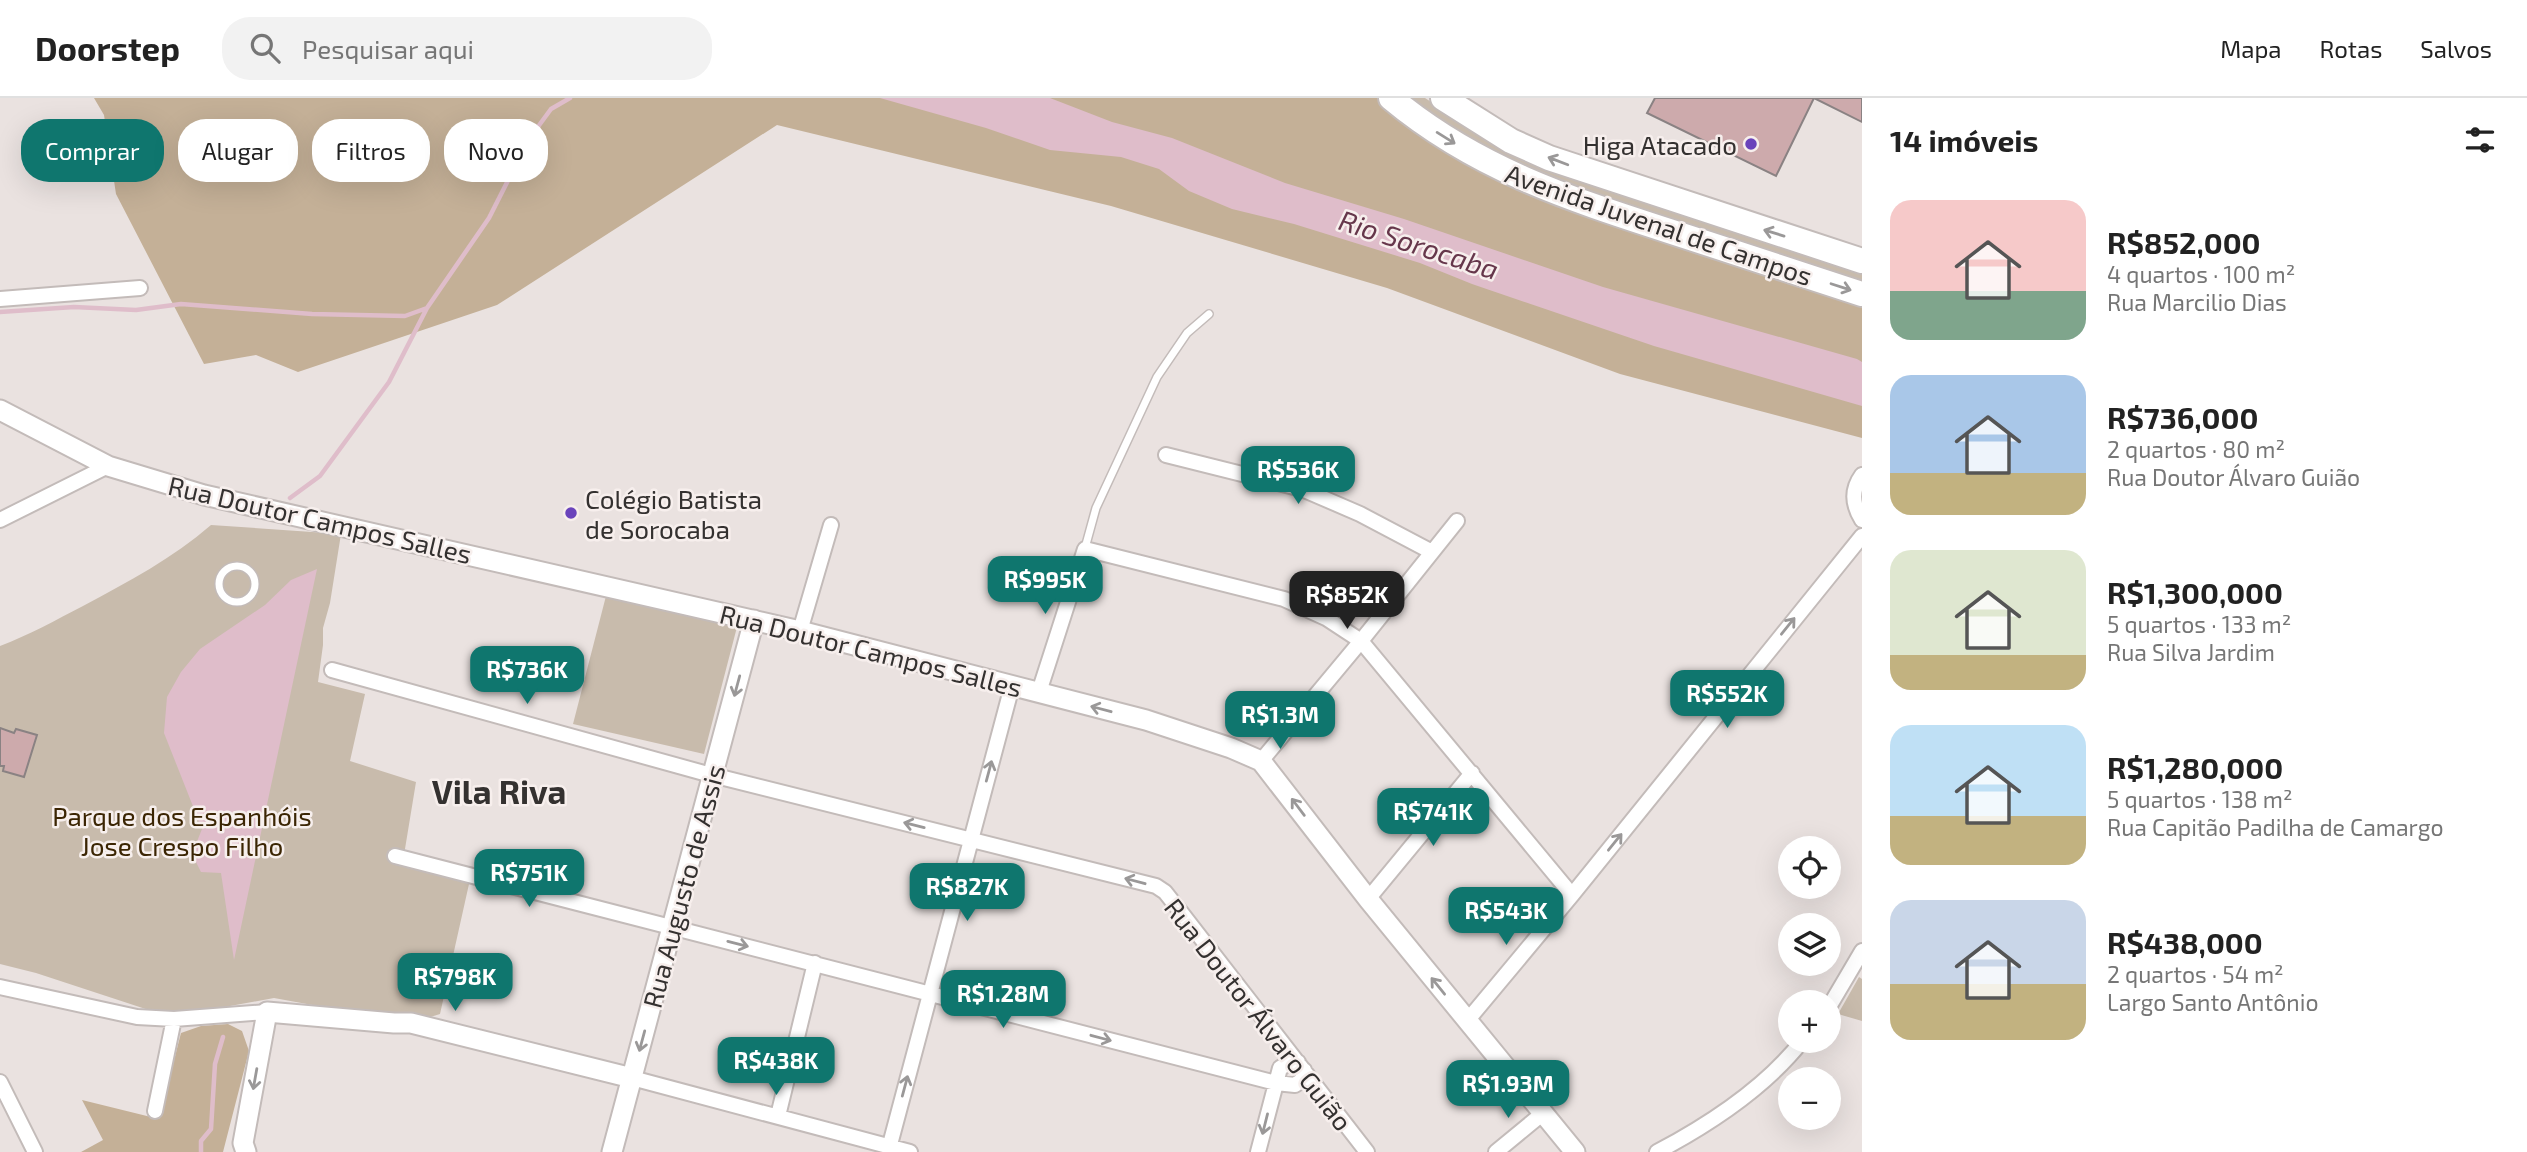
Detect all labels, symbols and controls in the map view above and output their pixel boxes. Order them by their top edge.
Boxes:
search box [222,17,712,80]
text: Doorstep [35,28,180,68]
icon: search [246,29,284,67]
text: Pesquisar aqui [302,33,474,64]
text: Mapa [2220,34,2282,63]
text: Rotas [2320,34,2382,63]
text: Salvos [2420,34,2492,63]
chip: Comprar [21,119,164,182]
chip: Alugar [178,119,298,182]
chip: Filtros [312,119,430,182]
chip: Novo [444,119,548,182]
icon: filters [2461,121,2499,159]
text: 14 imóveis [1890,122,2039,158]
place label: Higa Atacado [1583,129,1737,160]
one-way arrow [1436,131,1455,146]
marker: Higa Atacado [1743,136,1759,152]
one-way arrow [1547,154,1569,167]
street label: Avenida Juvenal de Campos [1502,157,1816,291]
water label: Rio Sorocaba [1335,202,1503,286]
text: R$852,000 [2107,224,2261,260]
one-way arrow [1763,226,1785,239]
icon: home [1946,228,2030,312]
text: 4 quartos · 100 m² [2107,260,2295,288]
one-way arrow [1830,281,1852,294]
text: Rua Marcilio Dias [2107,288,2287,316]
text: R$736,000 [2107,399,2258,435]
icon: home [1946,403,2030,487]
text: 2 quartos · 80 m² [2107,435,2285,463]
pin: R$536K [1241,446,1355,506]
text: R$536K [1257,455,1339,483]
text: Rua Doutor Álvaro Guião [2107,463,2360,491]
street label: Rua Doutor Campos Salles [165,469,475,569]
place label: Colégio Batista de Sorocaba [585,483,762,544]
marker: Colégio Batista de Sorocaba [563,505,579,521]
pin: R$995K [988,556,1102,616]
text: R$995K [1004,565,1086,593]
pin: R$852K [1290,572,1404,631]
text: R$1,300,000 [2107,574,2283,610]
icon: home [1946,578,2030,662]
text: R$852K [1305,580,1389,608]
street label: Rua Doutor Campos Salles [717,597,1025,703]
text: 5 quartos · 133 m² [2107,610,2291,638]
one-way arrow [1780,618,1795,636]
text: Rua Silva Jardim [2107,638,2275,666]
pin: R$736K [470,646,584,706]
text: R$736K [486,655,568,683]
pin: R$552K [1670,670,1784,730]
one-way arrow [729,675,742,697]
text: R$552K [1686,679,1768,707]
pin: R$1.3M [1223,692,1337,751]
text: R$1.3M [1241,700,1319,728]
one-way arrow [1090,702,1113,715]
text: R$1,280,000 [2107,749,2283,785]
icon: home [1946,753,2030,837]
street label: Rua Augusto de Assis [636,761,730,1011]
one-way arrow [983,761,996,783]
district label: Vila Riva [432,771,566,811]
text: 5 quartos · 138 m² [2107,785,2292,813]
pin: R$741K [1376,788,1490,848]
one-way arrow [1291,797,1306,816]
text: R$741K [1393,797,1473,825]
park label: Parque dos Espanhóis Jose Crespo Filho [52,800,312,861]
text: Rua Capitão Padilha de Camargo [2107,813,2444,841]
one-way arrow [903,818,926,831]
one-way arrow [1607,833,1622,852]
map controls [1778,836,1841,1130]
button: locate [1778,836,1841,899]
pin: R$751K [472,850,586,909]
text: R$751K [490,858,568,886]
pin: R$827K [910,864,1024,923]
text: R$827K [926,872,1008,900]
one-way arrow [1124,873,1146,886]
pin: R$543K [1449,888,1563,947]
street label: Rua Doutor Álvaro Guião [1159,892,1359,1136]
text: R$543K [1464,896,1548,924]
button: layers [1778,913,1841,976]
text: R$438,000 [2107,924,2263,960]
icon: home [1946,928,2030,1012]
one-way arrow [726,938,749,951]
pin: R$798K [398,954,512,1013]
text: 2 quartos · 54 m² [2107,960,2284,988]
text: R$798K [414,962,496,990]
pin: R$1.28M [938,970,1068,1030]
one-way arrow [1430,977,1446,995]
text: R$1.28M [957,979,1049,1007]
text: Largo Santo Antônio [2107,988,2318,1016]
button: + [1778,990,1841,1053]
one-way arrow [634,1030,647,1052]
one-way arrow [1089,1032,1112,1045]
pin: R$438K [719,1038,833,1097]
text: R$438K [734,1046,818,1074]
pin: R$1.93M [1443,1060,1573,1120]
one-way arrow [248,1067,261,1090]
button: − [1778,1067,1841,1130]
text: R$1.93M [1462,1069,1554,1097]
one-way arrow [900,1075,913,1097]
one-way arrow [1258,1112,1271,1135]

